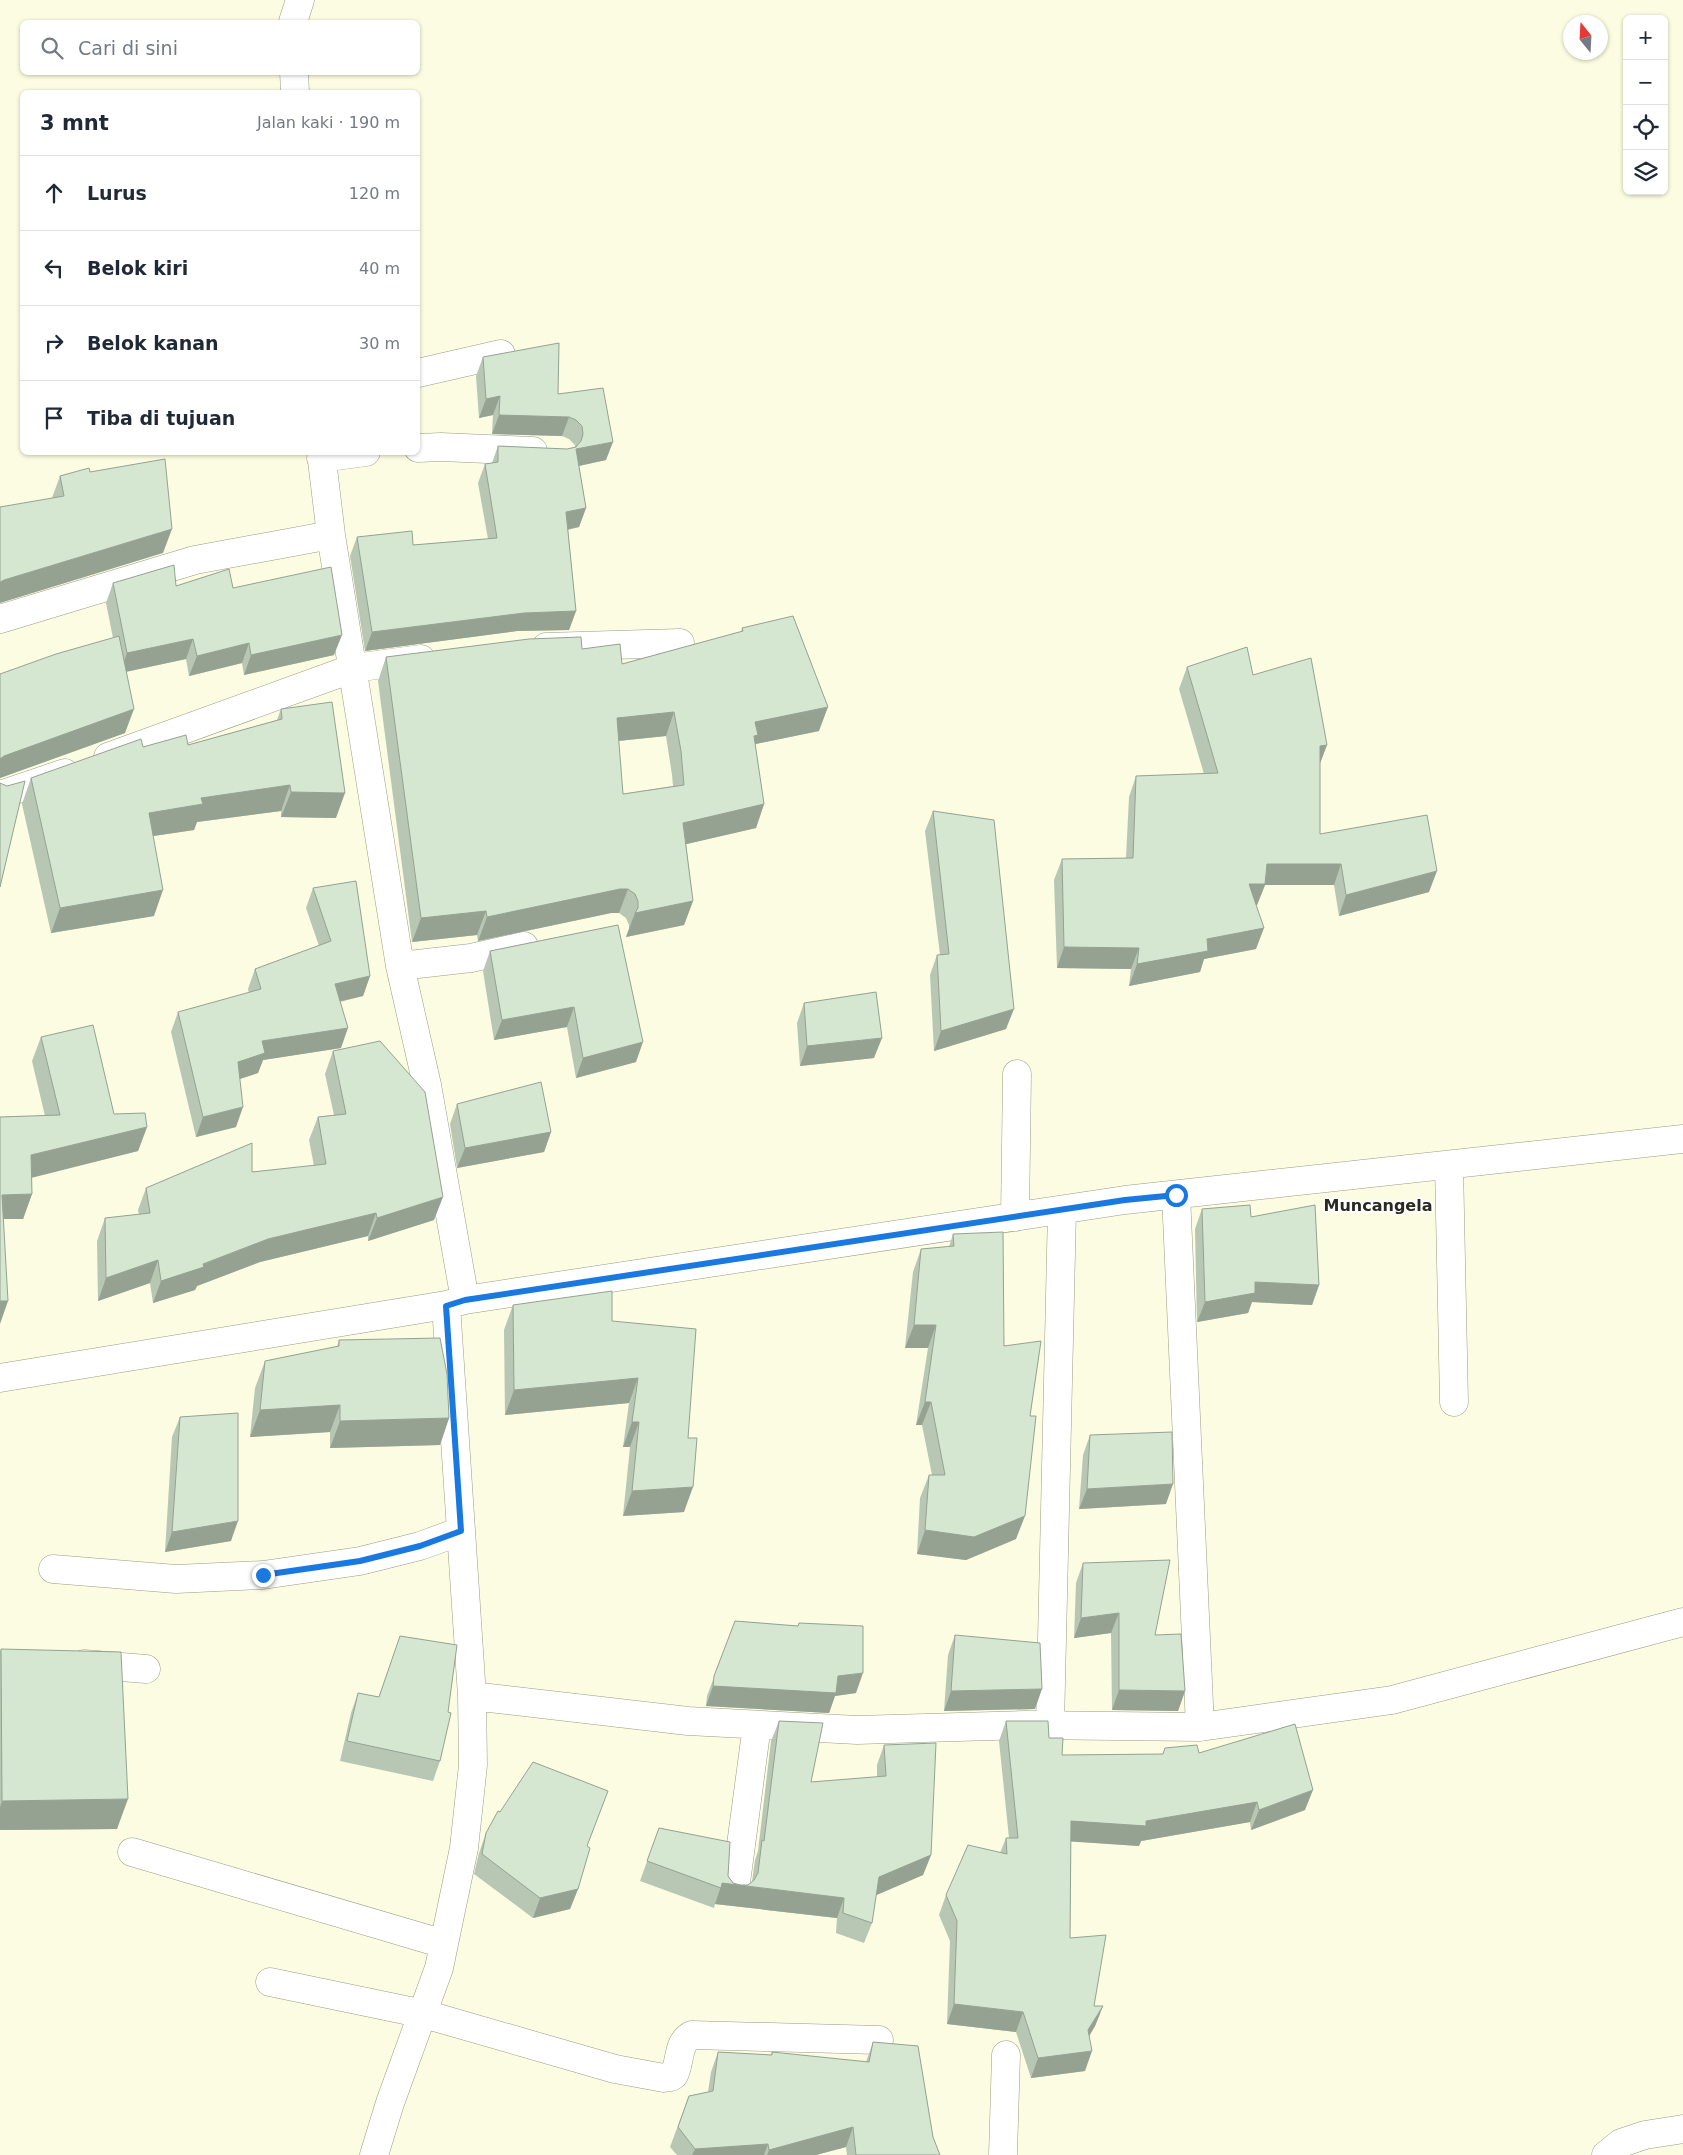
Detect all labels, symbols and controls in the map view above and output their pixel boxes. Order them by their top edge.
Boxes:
north arrow [1563,15,1608,60]
map controls [1623,15,1668,195]
button: + [1623,15,1668,60]
search box [20,20,420,75]
icon: search [38,34,66,62]
text: Cari di sini [78,37,178,59]
button: − [1623,60,1668,105]
button: locate [1623,105,1668,150]
text: 3 mnt [40,111,109,135]
text: Jalan kaki · 190 m [257,113,400,132]
button: layers [1623,150,1668,195]
icon: ahead [40,179,68,207]
text: Lurus [87,182,147,204]
text: 120 m [349,184,400,203]
icon: left [40,254,68,282]
text: Belok kiri [87,257,188,279]
text: 40 m [359,259,400,278]
icon: right [40,329,68,357]
text: Belok kanan [87,332,219,354]
text: 30 m [359,334,400,353]
icon: arrive [40,404,68,432]
text: Tiba di tujuan [87,407,235,429]
route start [1165,1184,1188,1207]
district label: Muncangela [1324,1196,1432,1215]
route end [252,1564,275,1587]

